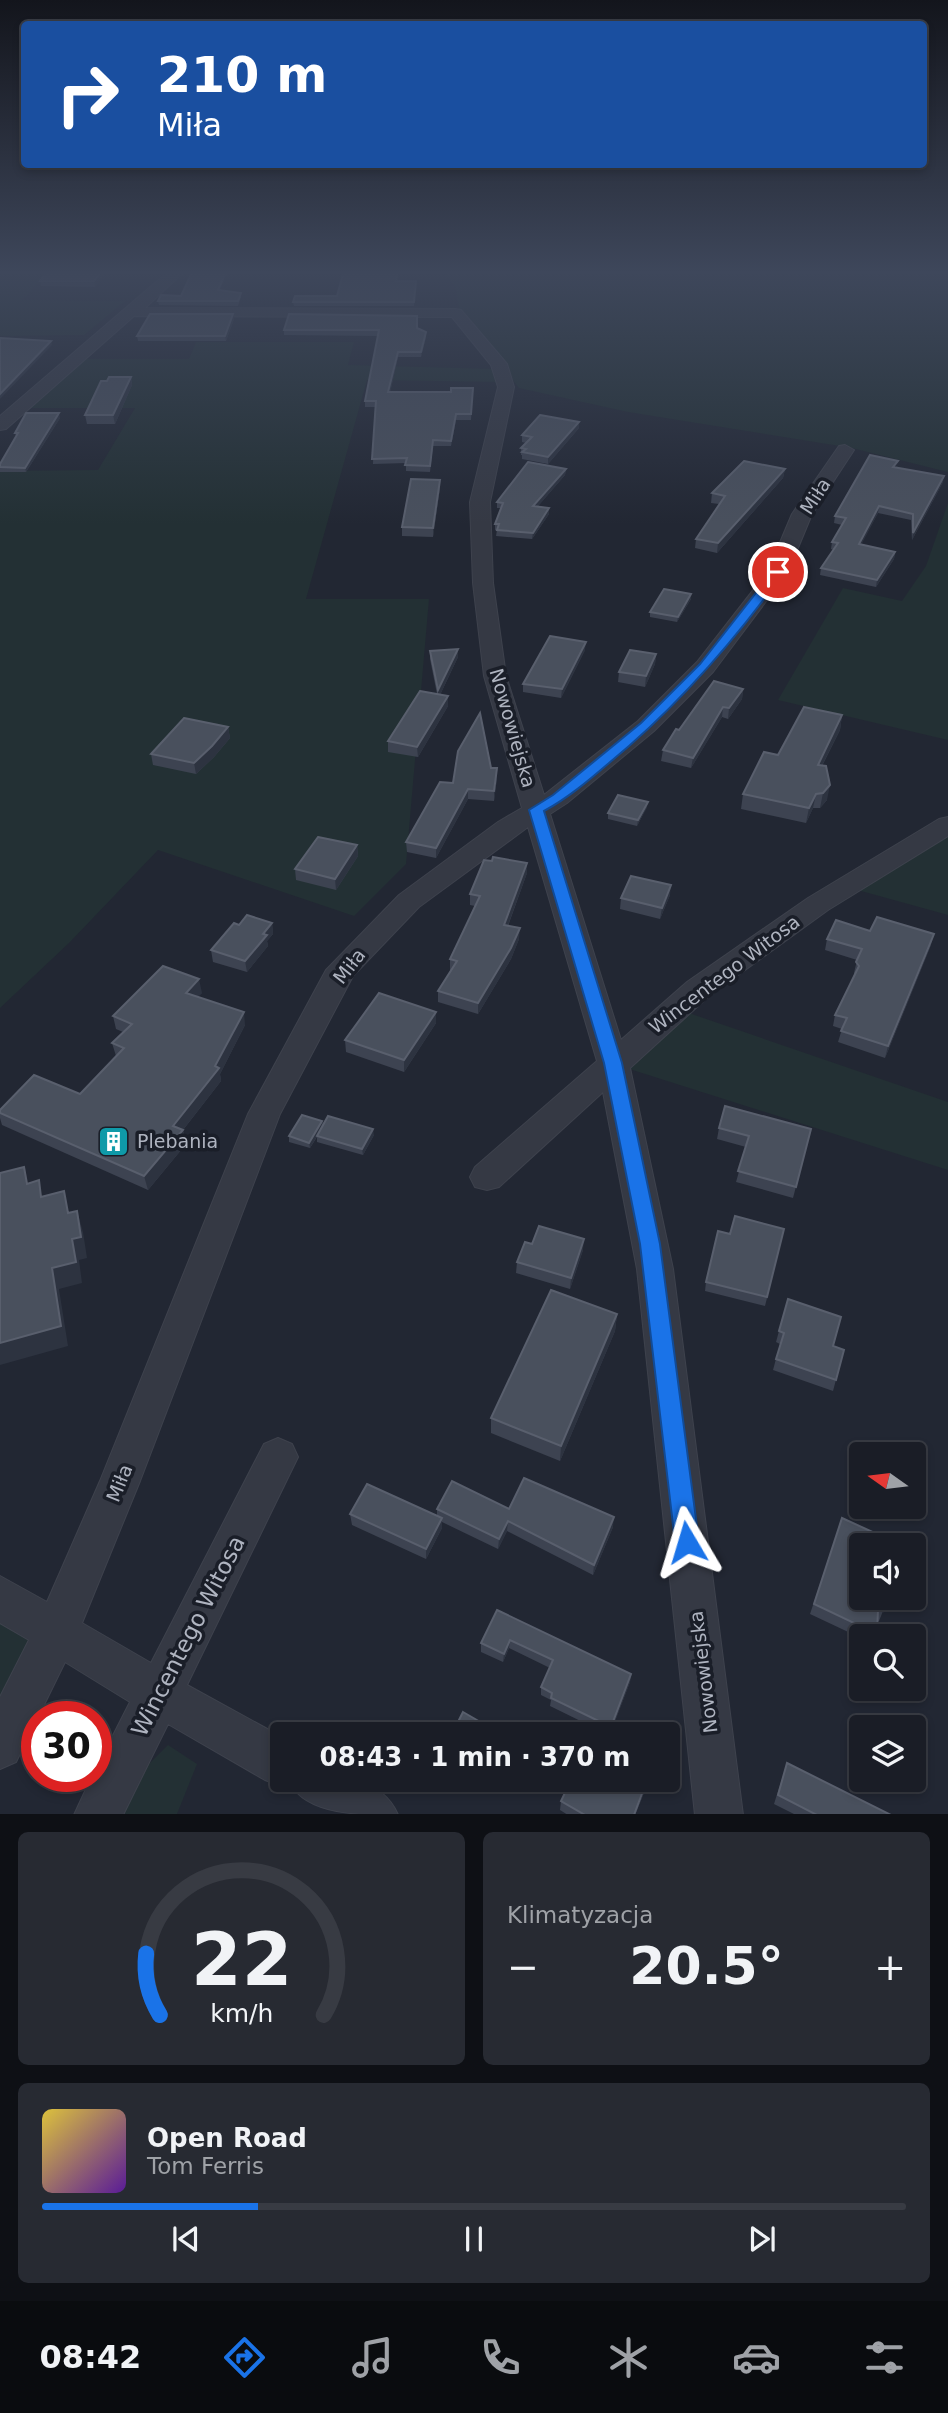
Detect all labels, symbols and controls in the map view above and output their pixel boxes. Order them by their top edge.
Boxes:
text: 210 m [157,47,327,104]
icon: right [42,49,133,140]
text: Miła [157,106,222,144]
street label: Miła [795,474,835,518]
pin [748,542,808,602]
icon: arrive [759,553,797,591]
street label: Nowowiejska [485,666,541,790]
street label: Wincentego Witosa [644,910,804,1038]
street label: Miła [328,944,370,988]
building icon: Plebania [97,1124,131,1158]
place label: Plebania [137,1130,218,1152]
north arrow [849,1442,926,1519]
map controls [849,1442,926,1792]
street label: Miła [102,1461,136,1505]
position arrow [650,1505,724,1579]
street label: Wincentego Witosa [126,1531,250,1741]
button: sound [849,1533,926,1610]
street label: Nowowiejska [685,1610,721,1734]
button: search [849,1624,926,1701]
speed limit sign: 30 [21,1701,112,1792]
button: layers [849,1715,926,1792]
text: 08:43 · 1 min · 370 m [320,1742,630,1772]
text: Klimatyzacja [507,1902,653,1928]
text: 22 [191,1917,292,2002]
text: 20.5° [629,1936,784,1996]
text: − [507,1945,539,1989]
text: + [874,1945,906,1989]
text: km/h [210,1998,273,2027]
text: Open Road [147,2123,307,2153]
text: Tom Ferris [147,2153,264,2179]
icon: previous [167,2220,205,2258]
icon: pause [455,2220,493,2258]
icon: next [743,2220,781,2258]
icon: directions [220,2333,269,2382]
icon: music [348,2333,397,2382]
icon: phone [476,2333,525,2382]
icon: climate [604,2333,653,2382]
icon: car [732,2333,781,2382]
icon: filters [860,2333,909,2382]
text: 08:42 [39,2338,141,2376]

